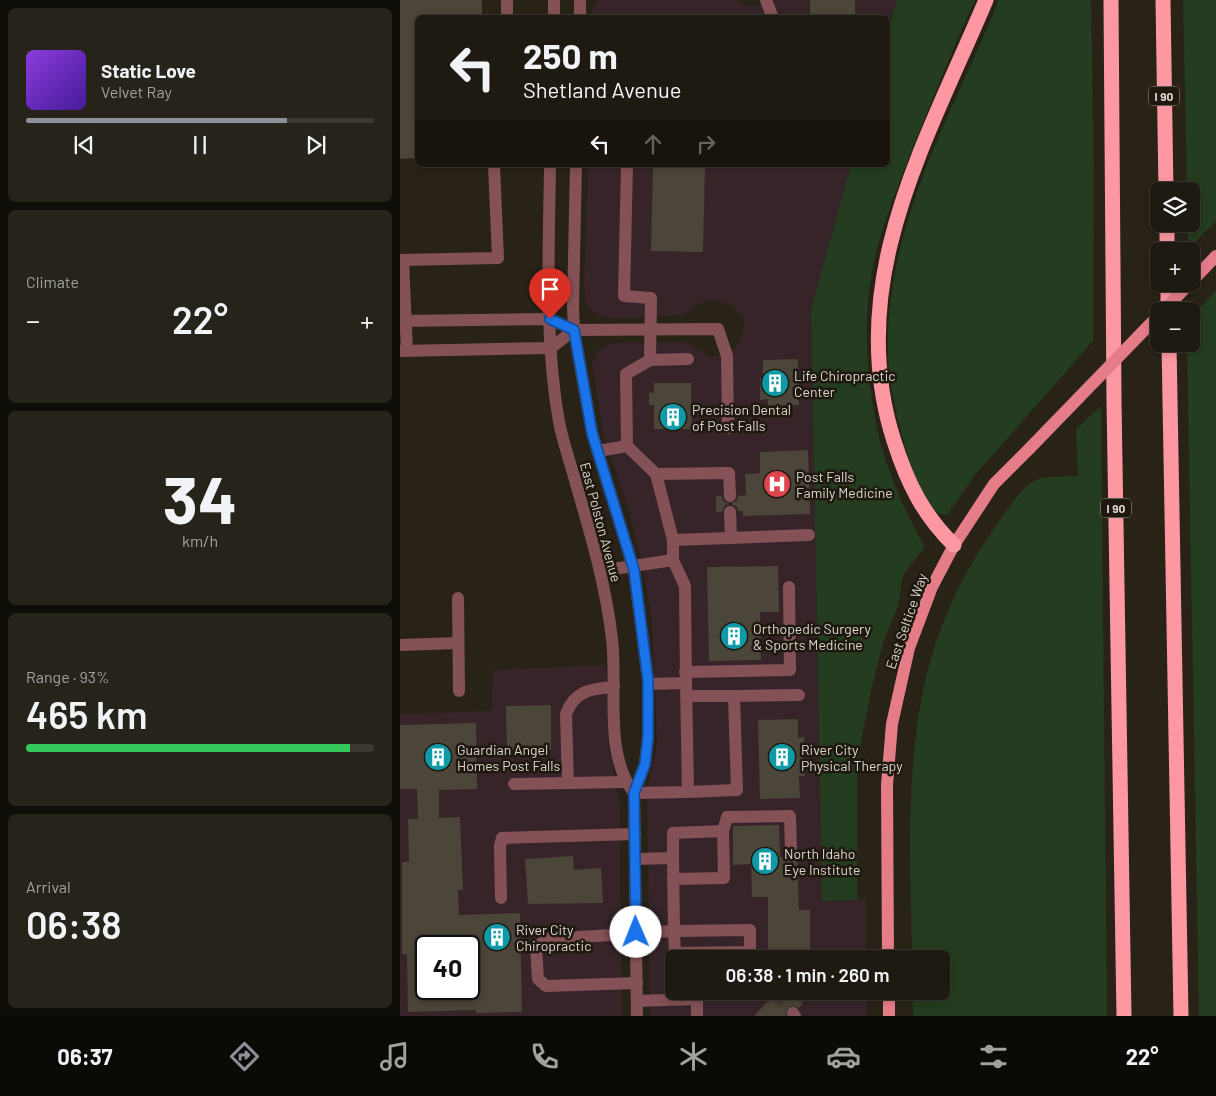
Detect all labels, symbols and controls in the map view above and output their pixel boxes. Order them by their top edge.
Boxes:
text: 250 m [523,34,618,76]
icon: left [440,35,505,100]
text: Static Love [101,59,196,82]
text: Shetland Avenue [523,76,681,102]
text: Velvet Ray [101,82,172,101]
road number: I 90 [1149,86,1179,105]
icon: left [586,130,614,158]
icon: ahead [639,130,667,158]
icon: right [692,130,720,158]
icon: previous [70,131,98,159]
icon: pause [186,131,214,159]
icon: next [302,131,330,159]
map controls [1150,182,1200,352]
button: layers [1150,182,1200,232]
button: + [1150,242,1200,292]
pin [529,268,571,319]
text: Climate [26,272,79,291]
icon: arrive [536,275,564,303]
text: 22° [172,296,228,342]
button: − [1150,302,1200,352]
text: − [26,303,40,337]
text: + [360,303,374,337]
place label: Life Chiropractic Center [794,367,896,400]
building icon: Life Chiropractic Center [760,368,790,398]
place label: Precision Dental of Post Falls [692,401,791,434]
building icon: Precision Dental of Post Falls [658,402,688,432]
text: 34 [163,459,237,537]
street label: East Polston Avenue [577,460,625,584]
place label: Post Falls Family Medicine [796,468,893,501]
hospital icon: Post Falls Family Medicine [762,469,792,499]
road number: I 90 [1101,498,1131,518]
text: km/h [182,531,218,550]
street label: East Seltice Way [882,570,931,671]
place label: Orthopedic Surgery & Sports Medicine [753,620,872,653]
building icon: Orthopedic Surgery & Sports Medicine [719,621,749,651]
text: Range · 93% [26,667,110,686]
text: 465 km [26,691,147,737]
place label: Guardian Angel Homes Post Falls [457,741,561,774]
place label: River City Physical Therapy [801,741,903,774]
building icon: Guardian Angel Homes Post Falls [423,742,453,772]
building icon: River City Physical Therapy [767,742,797,772]
place label: North Idaho Eye Institute [784,845,860,878]
building icon: North Idaho Eye Institute [750,846,780,876]
text: Arrival [26,877,71,896]
text: 06:38 [26,901,122,947]
position arrow [609,905,661,957]
place label: River City Chiropractic [516,921,591,954]
building icon: River City Chiropractic [482,922,512,952]
speed limit sign: 40 [415,935,480,1000]
text: 06:38 · 1 min · 260 m [726,963,889,986]
icon: directions [227,1039,262,1074]
icon: music [377,1039,412,1074]
icon: phone [527,1039,562,1074]
icon: climate [676,1039,711,1074]
icon: car [826,1039,861,1074]
icon: filters [976,1039,1011,1074]
text: 06:37 [57,1043,113,1069]
text: 22° [1126,1043,1159,1069]

